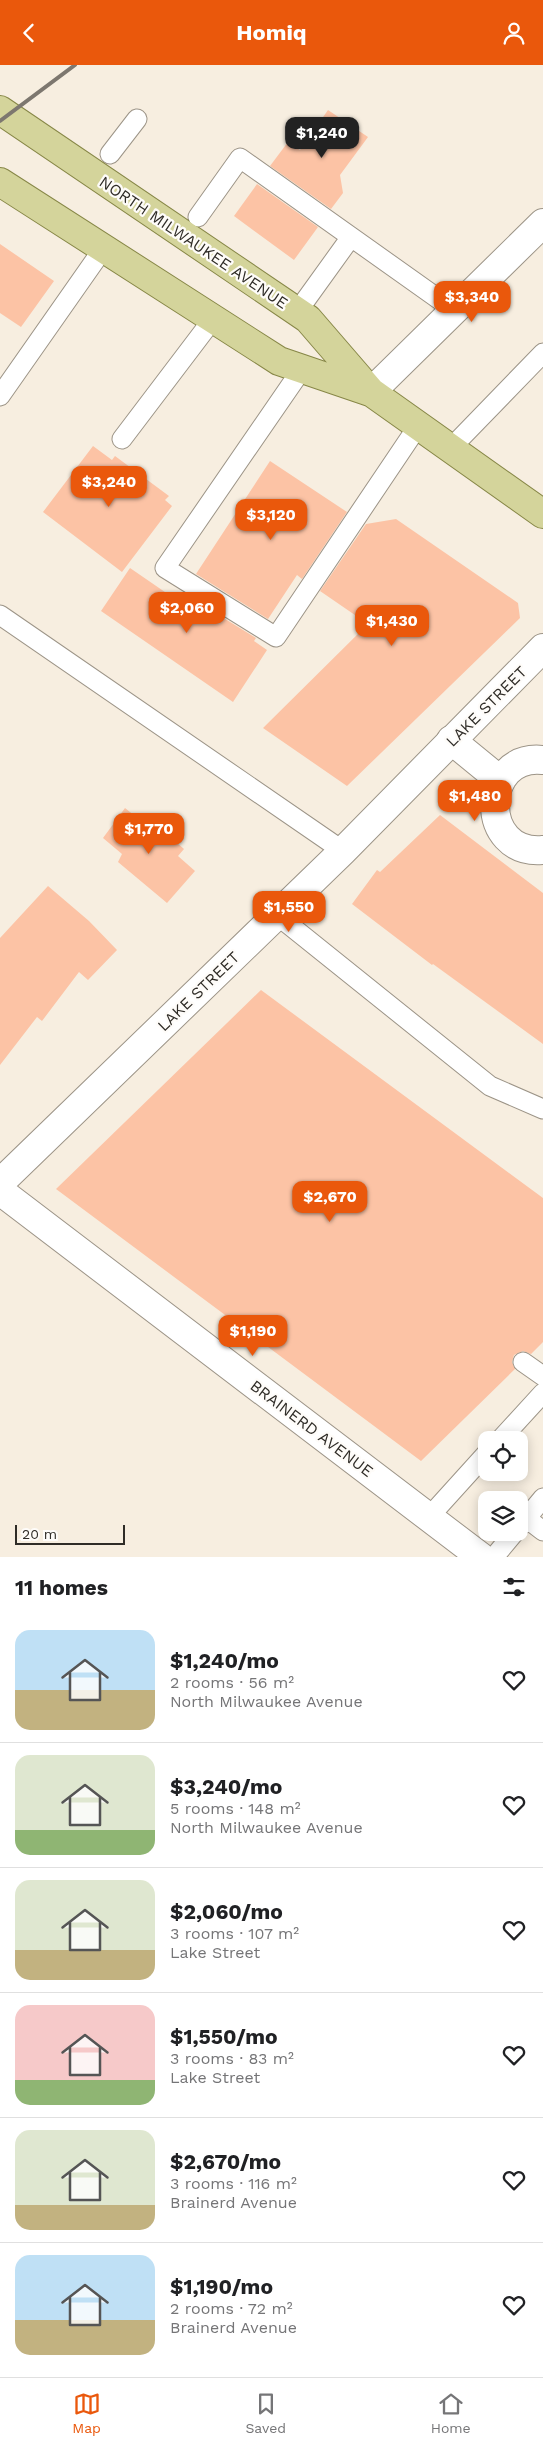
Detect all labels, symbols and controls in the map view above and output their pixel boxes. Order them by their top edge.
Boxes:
icon: back [15,19,43,47]
icon: person [500,19,528,47]
text: Homiq [236,20,307,45]
pin: $1,240 [281,117,363,159]
text: $1,240 [296,123,348,142]
street label: NORTH MILWAUKEE AVENUE [96,172,292,313]
pin: $3,340 [431,281,513,323]
text: $3,340 [445,287,499,306]
pin: $3,240 [68,465,150,508]
text: $3,240 [82,472,136,491]
pin: $3,120 [230,499,312,541]
text: $3,120 [246,505,296,524]
pin: $2,060 [146,591,228,634]
text: $2,060 [160,598,214,617]
pin: $1,430 [351,605,433,647]
text: $1,430 [366,611,418,630]
street label: LAKE STREET [442,662,531,751]
pin: $1,480 [434,779,516,822]
text: $1,480 [449,786,501,805]
pin: $1,770 [108,813,190,855]
text: $1,770 [124,819,174,838]
pin: $1,550 [248,891,330,933]
text: $1,550 [264,897,314,916]
street label: LAKE STREET [153,947,243,1035]
pin: $2,670 [289,1181,371,1223]
text: $2,670 [303,1187,357,1206]
pin: $1,190 [212,1315,294,1357]
text: $1,190 [229,1321,277,1340]
street label: BRAINERD AVENUE [247,1376,377,1481]
map controls [478,1431,528,1541]
button: locate [478,1431,528,1481]
button: layers [478,1491,528,1541]
scale bar [15,1522,125,1545]
text: 20 m [22,1526,57,1542]
icon: filters [500,1573,528,1601]
text: 11 homes [15,1575,108,1600]
text: $1,240/mo [170,1648,279,1673]
icon: home [55,1650,115,1710]
icon: heart [500,1666,528,1694]
text: 2 rooms · 56 m² [170,1673,294,1692]
text: North Milwaukee Avenue [170,1692,363,1711]
text: $3,240/mo [170,1774,282,1799]
icon: home [55,1775,115,1835]
icon: heart [500,1791,528,1819]
text: 5 rooms · 148 m² [170,1799,301,1818]
text: North Milwaukee Avenue [170,1818,363,1837]
text: $2,060/mo [170,1899,283,1924]
icon: home [55,1900,115,1960]
icon: heart [500,1916,528,1944]
text: 3 rooms · 107 m² [170,1924,299,1943]
text: Lake Street [170,1943,260,1962]
text: $1,550/mo [170,2024,278,2049]
icon: home [55,2025,115,2085]
icon: heart [500,2041,528,2069]
text: 3 rooms · 83 m² [170,2049,294,2068]
text: Lake Street [170,2068,260,2087]
text: $2,670/mo [170,2149,281,2174]
icon: home [55,2150,115,2210]
icon: heart [500,2166,528,2194]
text: 3 rooms · 116 m² [170,2174,297,2193]
text: Brainerd Avenue [170,2193,297,2212]
text: $1,190/mo [170,2274,273,2299]
icon: home [55,2275,115,2335]
icon: heart [500,2291,528,2319]
text: 2 rooms · 72 m² [170,2299,293,2318]
text: Brainerd Avenue [170,2318,297,2337]
tab: Map [72,2390,101,2436]
tab: Saved [245,2390,286,2436]
tab: Home [431,2390,471,2436]

